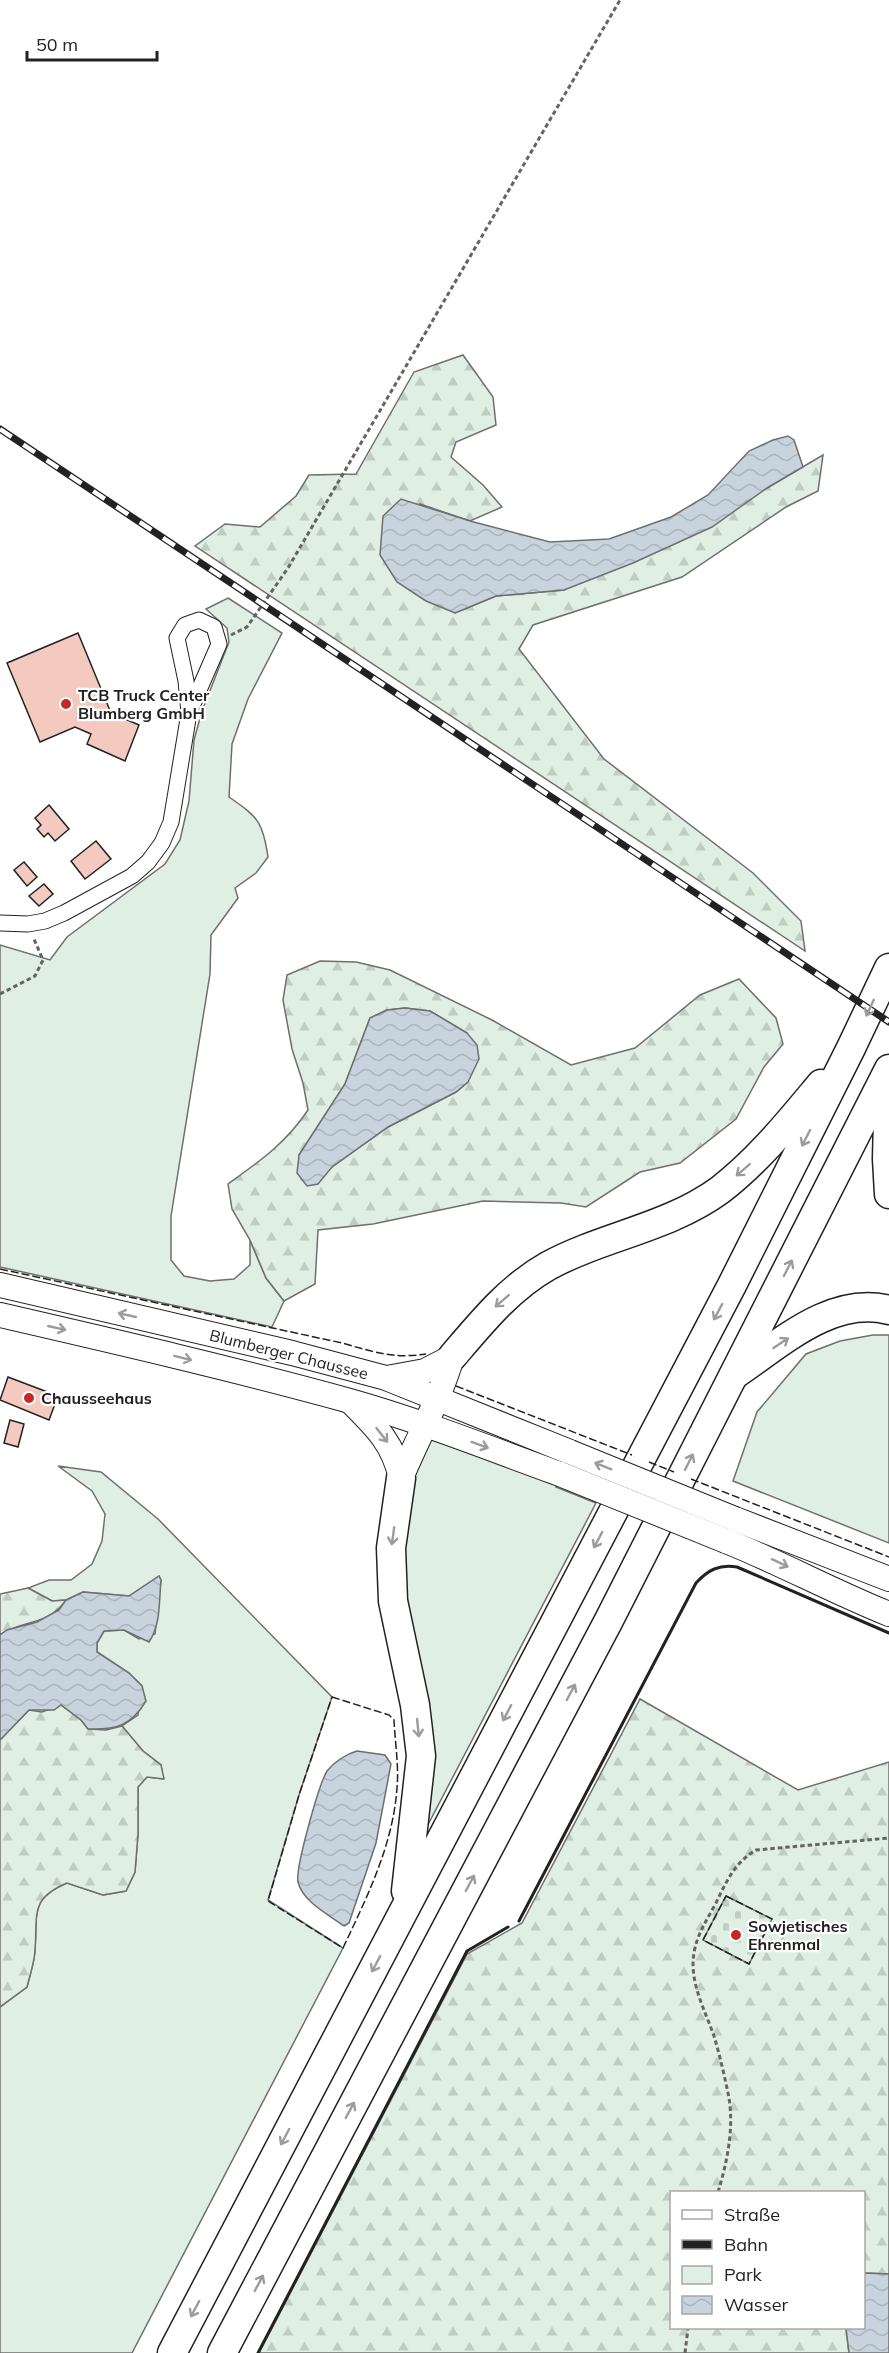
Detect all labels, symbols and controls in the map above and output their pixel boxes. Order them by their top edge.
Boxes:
scale bar [27,24,158,62]
text: 50 m [36,33,78,56]
place label: TCB Truck Center Blumberg GmbH [78,685,210,723]
marker: TCB Truck Center Blumberg GmbH [59,697,73,711]
one-way arrow [864,998,876,1016]
one-way arrow [800,1128,811,1146]
one-way arrow [735,1163,750,1177]
one-way arrow [782,1259,794,1277]
one-way arrow [495,1294,510,1308]
one-way arrow [712,1302,723,1320]
one-way arrow [118,1309,137,1321]
one-way arrow [47,1323,66,1335]
street label: Blumberger Chaussee [208,1325,370,1383]
one-way arrow [772,1337,788,1349]
one-way arrow [173,1353,192,1365]
place label: Chausseehaus [41,1388,152,1408]
marker: Chausseehaus [22,1391,36,1405]
one-way arrow [376,1427,389,1443]
one-way arrow [470,1440,489,1451]
one-way arrow [684,1454,695,1472]
one-way arrow [594,1459,613,1470]
one-way arrow [388,1525,399,1545]
one-way arrow [592,1531,604,1548]
one-way arrow [770,1558,788,1570]
one-way arrow [565,1684,577,1701]
one-way arrow [501,1703,513,1721]
one-way arrow [413,1718,424,1738]
one-way arrow [465,1874,477,1892]
place label: Sowjetisches Ehrenmal [748,1916,847,1954]
marker: Sowjetisches Ehrenmal [729,1928,743,1942]
one-way arrow [370,1955,382,1972]
one-way arrow [345,2102,356,2120]
one-way arrow [279,2127,290,2145]
legend [670,2191,865,2329]
text: Straße [724,2203,780,2226]
text: Bahn [724,2233,768,2256]
text: Park [724,2263,763,2286]
one-way arrow [254,2274,265,2292]
text: Wasser [724,2293,788,2316]
one-way arrow [189,2300,200,2318]

